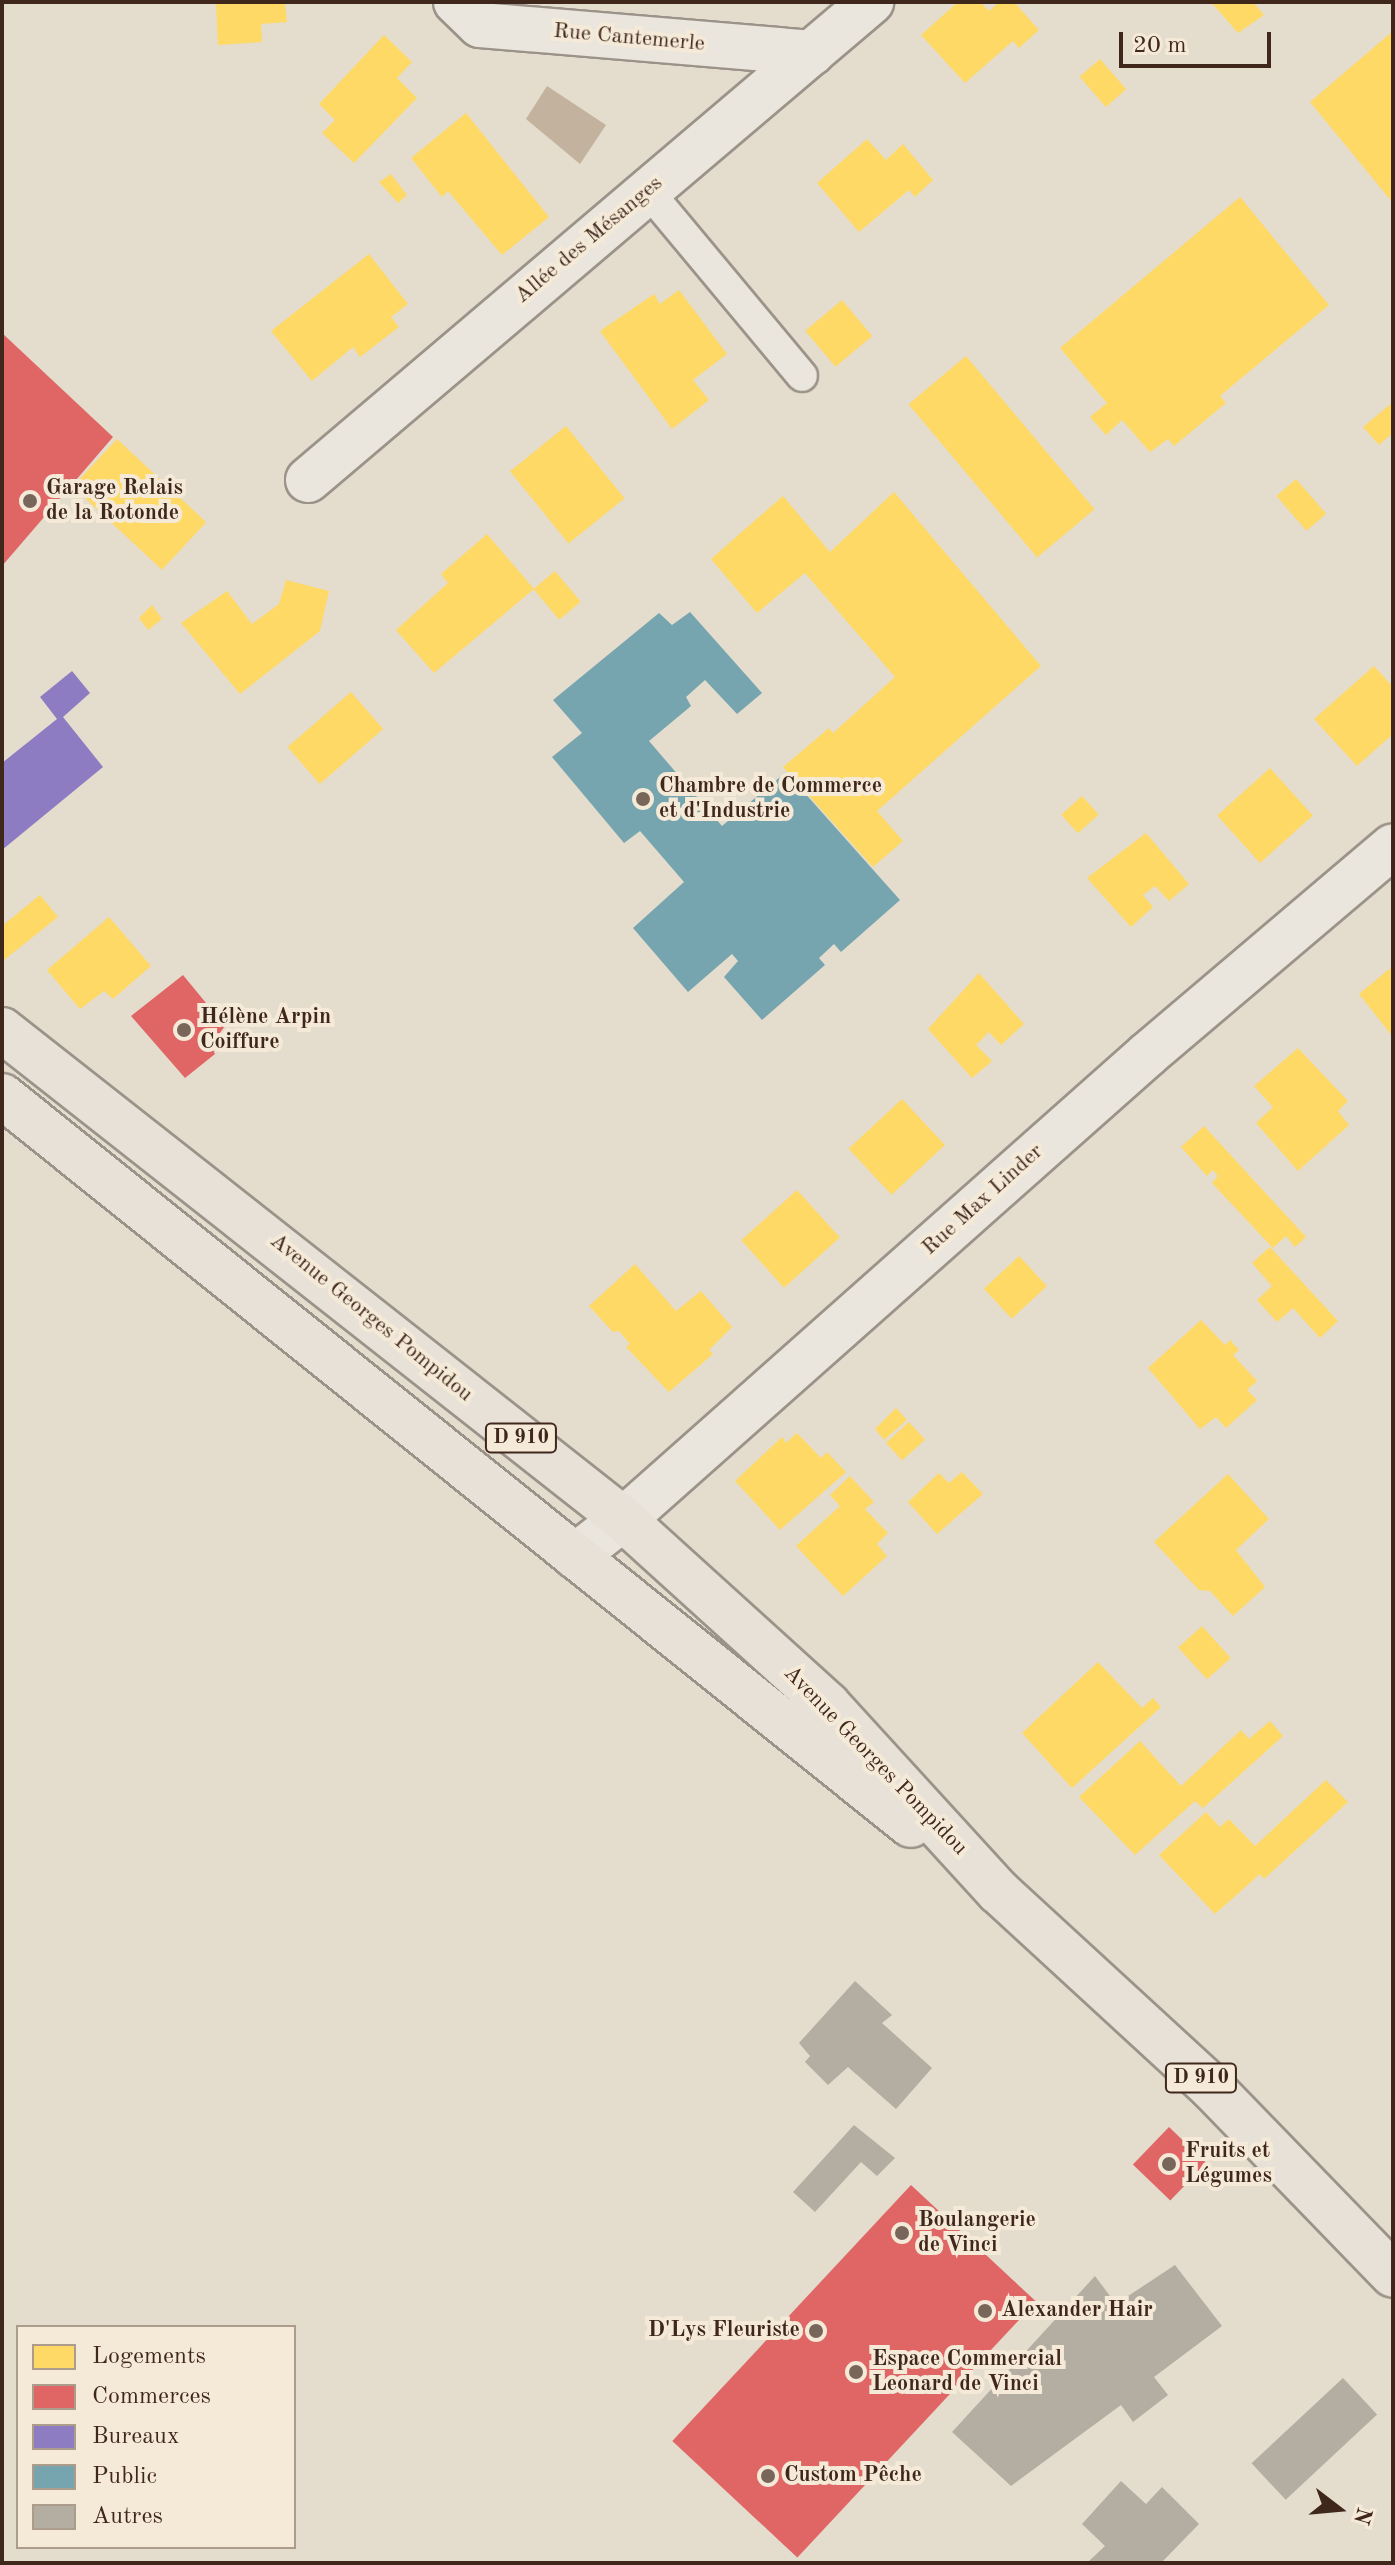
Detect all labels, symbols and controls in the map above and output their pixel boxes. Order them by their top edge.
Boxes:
scale bar [1123,16,1275,66]
street label: Rue Cantemerle [552,18,706,58]
text: 20 m [1133,34,1187,58]
street label: Allée des Mésanges [510,170,668,310]
place label: Garage Relais de la Rotonde [46,475,183,526]
marker: Garage Relais de la Rotonde [21,492,39,510]
place label: Chambre de Commerce et d'Industrie [659,773,882,824]
marker: Chambre de Commerce et d'Industrie [634,790,652,808]
place label: Hélène Arpin Coiffure [200,1004,331,1056]
marker: Hélène Arpin Coiffure [175,1021,193,1039]
street label: Rue Max Linder [917,1139,1049,1261]
street label: Avenue Georges Pompidou [264,1228,478,1408]
road number: D 910 [483,1422,559,1454]
street label: Avenue Georges Pompidou [778,1661,972,1861]
road number: D 910 [1163,2062,1239,2094]
place label: Fruits et Légumes [1185,2138,1272,2190]
marker: Fruits et Légumes [1160,2155,1178,2173]
place label: Boulangerie de Vinci [918,2207,1036,2258]
marker: Boulangerie de Vinci [893,2224,911,2242]
place label: Alexander Hair [1001,2298,1153,2324]
marker: Alexander Hair [976,2302,994,2320]
place label: D'Lys Fleuriste [648,2318,800,2344]
marker: D'Lys Fleuriste [807,2322,825,2340]
legend [16,2325,296,2549]
text: Logements [92,2345,206,2369]
place label: Espace Commercial Leonard de Vinci [872,2346,1062,2398]
marker: Espace Commercial Leonard de Vinci [847,2363,865,2381]
text: Commerces [92,2385,211,2409]
text: Bureaux [92,2425,179,2449]
place label: Custom Pêche [784,2463,922,2489]
text: Public [92,2465,157,2489]
marker: Custom Pêche [759,2467,777,2485]
north arrow [1299,2469,1379,2549]
text: Autres [92,2505,163,2529]
text: N [1349,2505,1375,2527]

